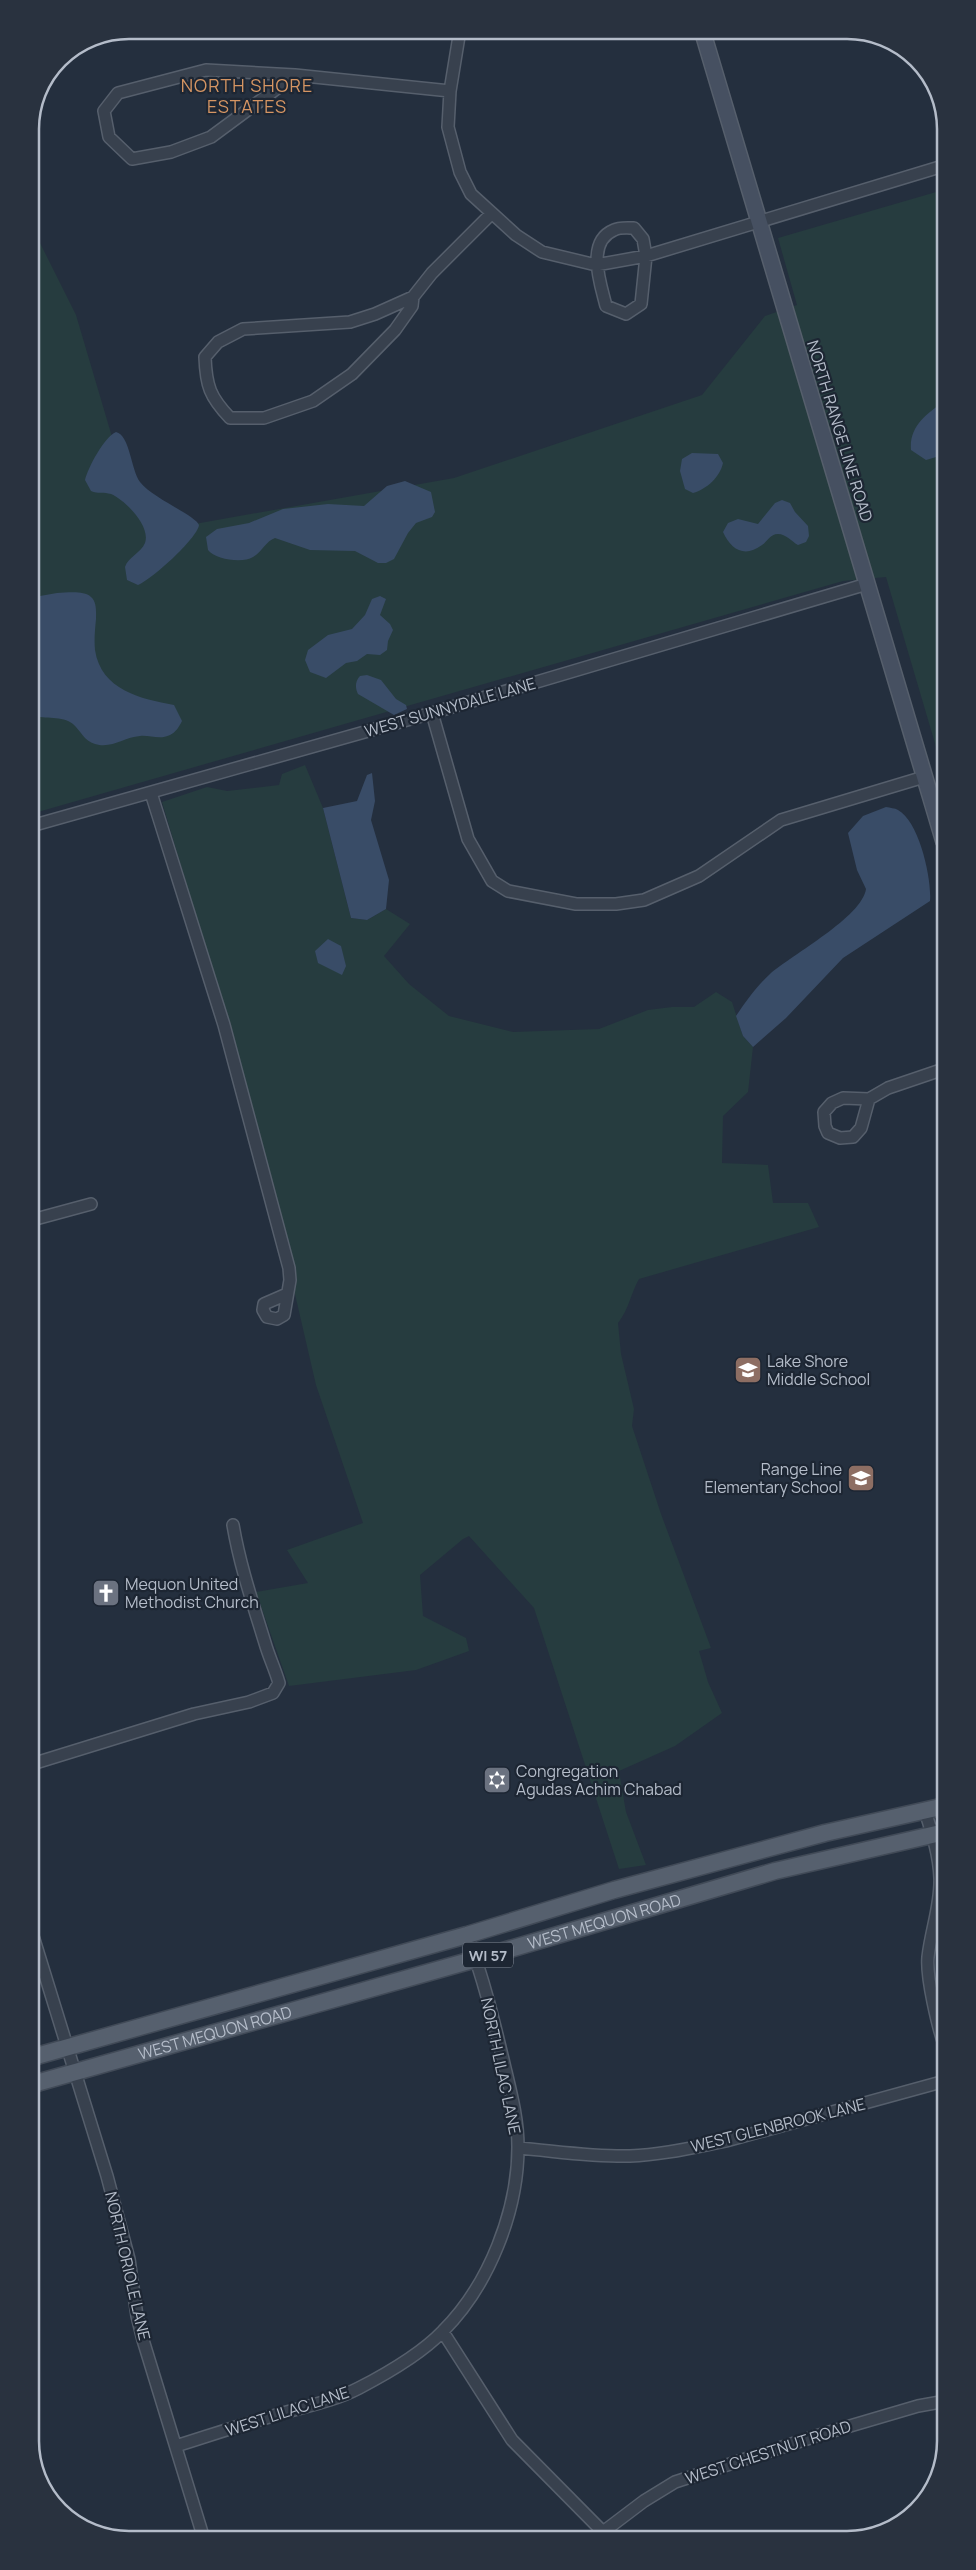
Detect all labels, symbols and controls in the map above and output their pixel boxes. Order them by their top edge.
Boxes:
district label: NORTH SHORE ESTATES [181,73,313,118]
street label: NORTH RANGE LINE ROAD [802,338,878,525]
street label: WEST SUNNYDALE LANE [362,672,538,742]
place label: Lake Shore Middle School [767,1350,870,1390]
school or university icon: Lake Shore Middle School [733,1355,763,1385]
place label: Range Line Elementary School [704,1458,842,1498]
school or university icon: Range Line Elementary School [846,1463,876,1493]
place label: Mequon United Methodist Church [125,1573,259,1613]
church icon: Mequon United Methodist Church [91,1578,121,1608]
place label: Congregation Agudas Achim Chabad [516,1760,682,1800]
synagogue icon: Congregation Agudas Achim Chabad [482,1765,512,1795]
street label: WEST MEQUON ROAD [525,1888,684,1954]
road number: WI 57 [463,1942,513,1968]
street label: NORTH LILAC LANE [476,1996,526,2136]
street label: WEST MEQUON ROAD [136,2000,295,2065]
street label: WEST GLENBROOK LANE [688,2093,868,2157]
street label: NORTH ORIOLE LANE [100,2189,156,2343]
street label: WEST LILAC LANE [222,2381,352,2441]
street label: WEST CHESTNUT ROAD [682,2415,854,2489]

